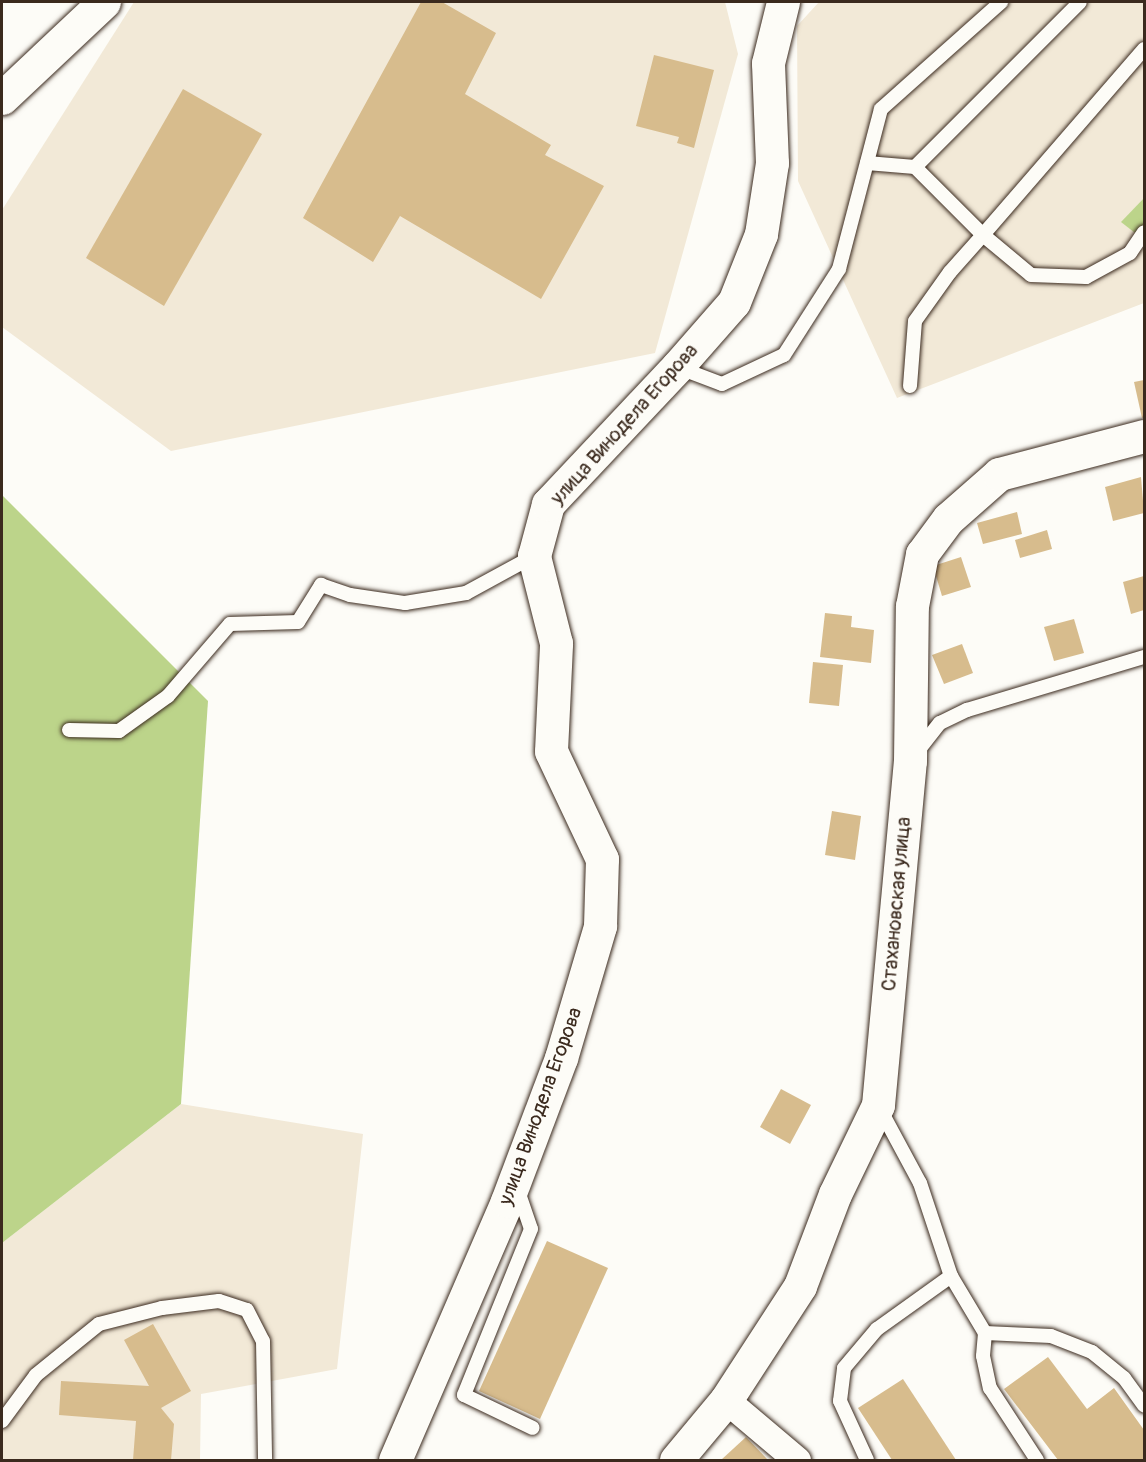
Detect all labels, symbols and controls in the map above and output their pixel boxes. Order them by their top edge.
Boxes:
street label: улица Винодела Егорова [545,339,703,509]
street label: Стахановская улица [876,816,916,992]
street label: улица Винодела Егорова [493,1004,587,1208]

